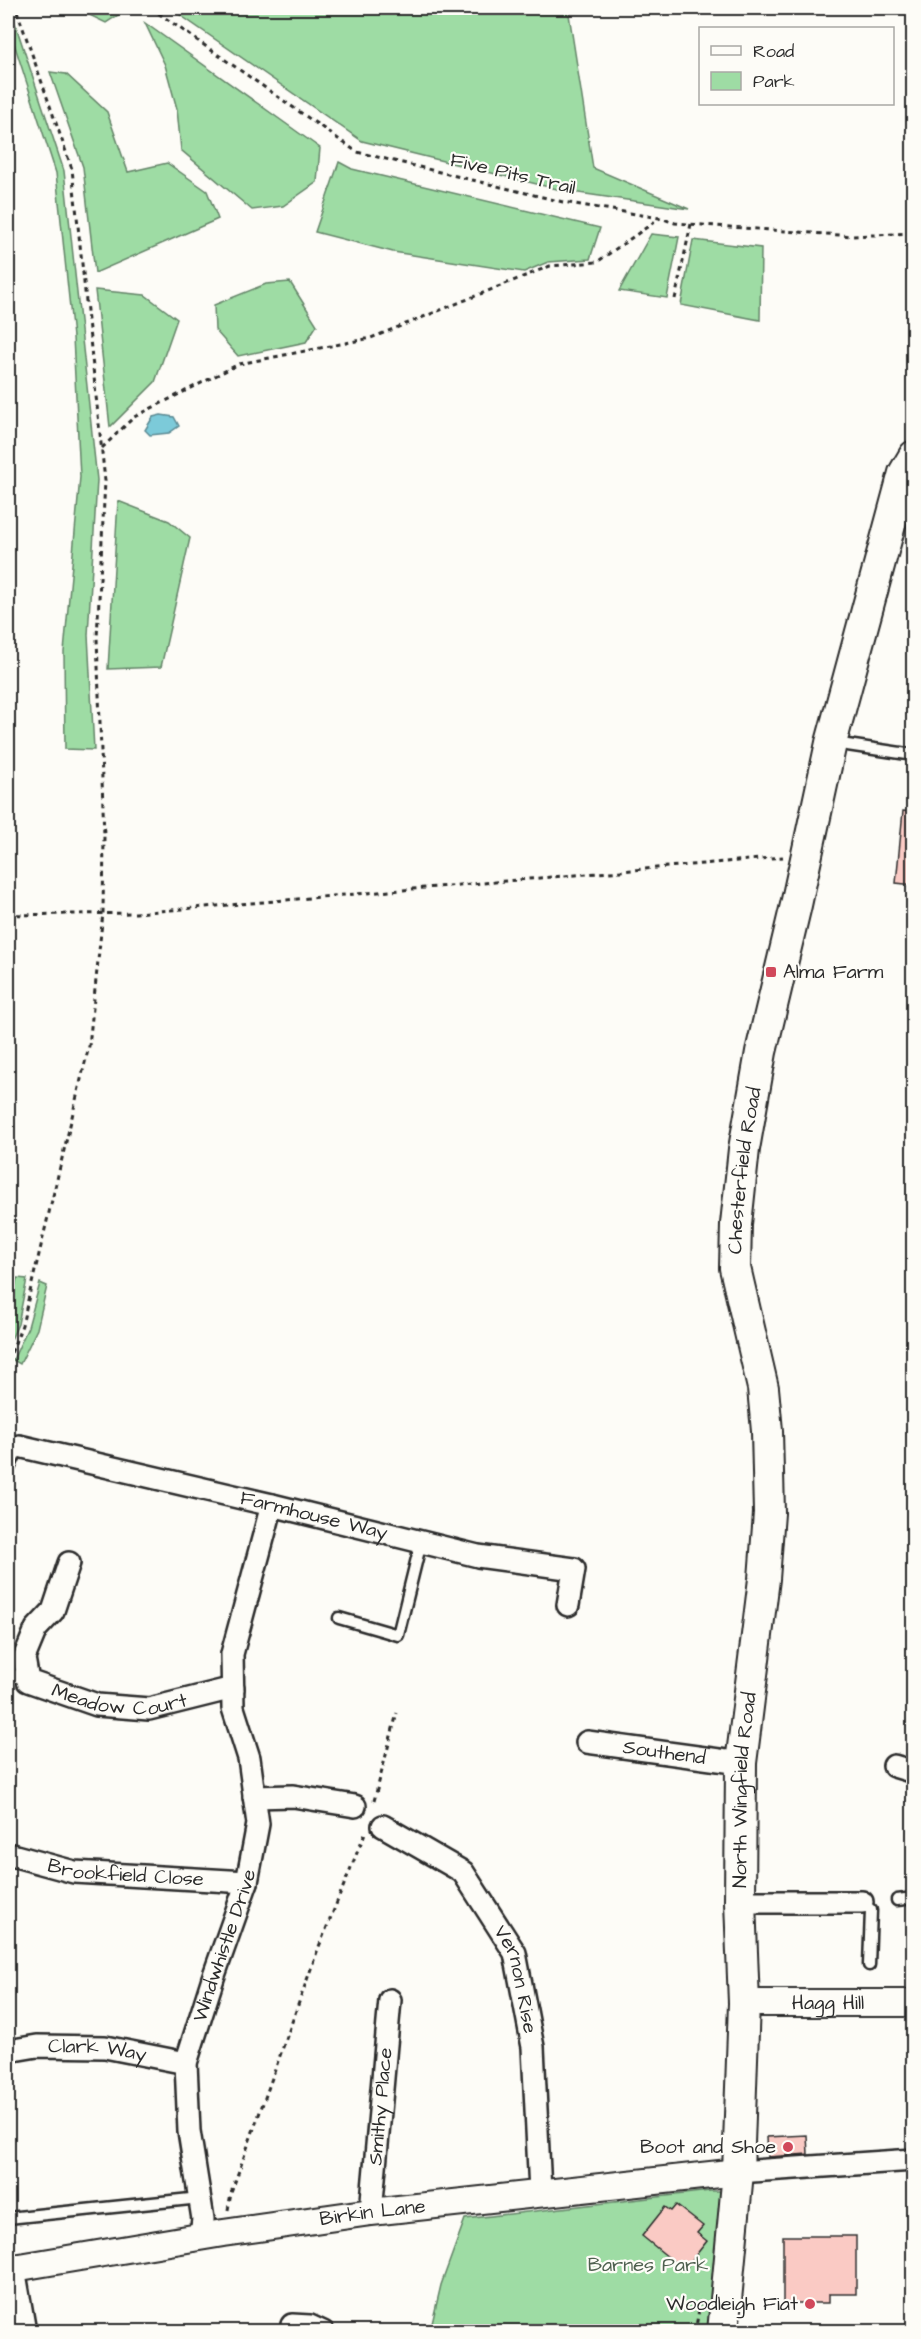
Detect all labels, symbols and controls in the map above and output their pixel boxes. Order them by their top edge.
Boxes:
legend [699,27,894,105]
text: Road [753,39,794,64]
text: Park [753,69,795,94]
street label: Five Pits Trail [448,146,578,202]
place label: Alma Farm [783,958,884,986]
marker: Alma Farm [764,965,778,979]
street label: Chesterfield Road [721,1085,769,1254]
street label: Farmhouse Way [237,1484,391,1548]
street label: Meadow Court [48,1676,190,1723]
street label: North Wingfield Road [726,1691,764,1888]
street label: Southend [621,1733,707,1772]
street label: Brookfield Close [45,1851,205,1893]
street label: Windwhistle Drive [186,1867,263,2025]
street label: Vernon Rise [487,1920,544,2036]
street label: Hagg Hill [792,1989,864,2018]
street label: Clark Way [48,2032,149,2070]
street label: Smithy Place [361,2046,400,2166]
place label: Boot and Shoe [640,2133,776,2161]
marker: Boot and Shoe [781,2140,795,2154]
street label: Birkin Lane [318,2192,427,2233]
park label: Barnes Park [588,2251,708,2279]
place label: Woodleigh Fiat [666,2290,798,2319]
marker: Woodleigh Fiat [803,2297,817,2311]

